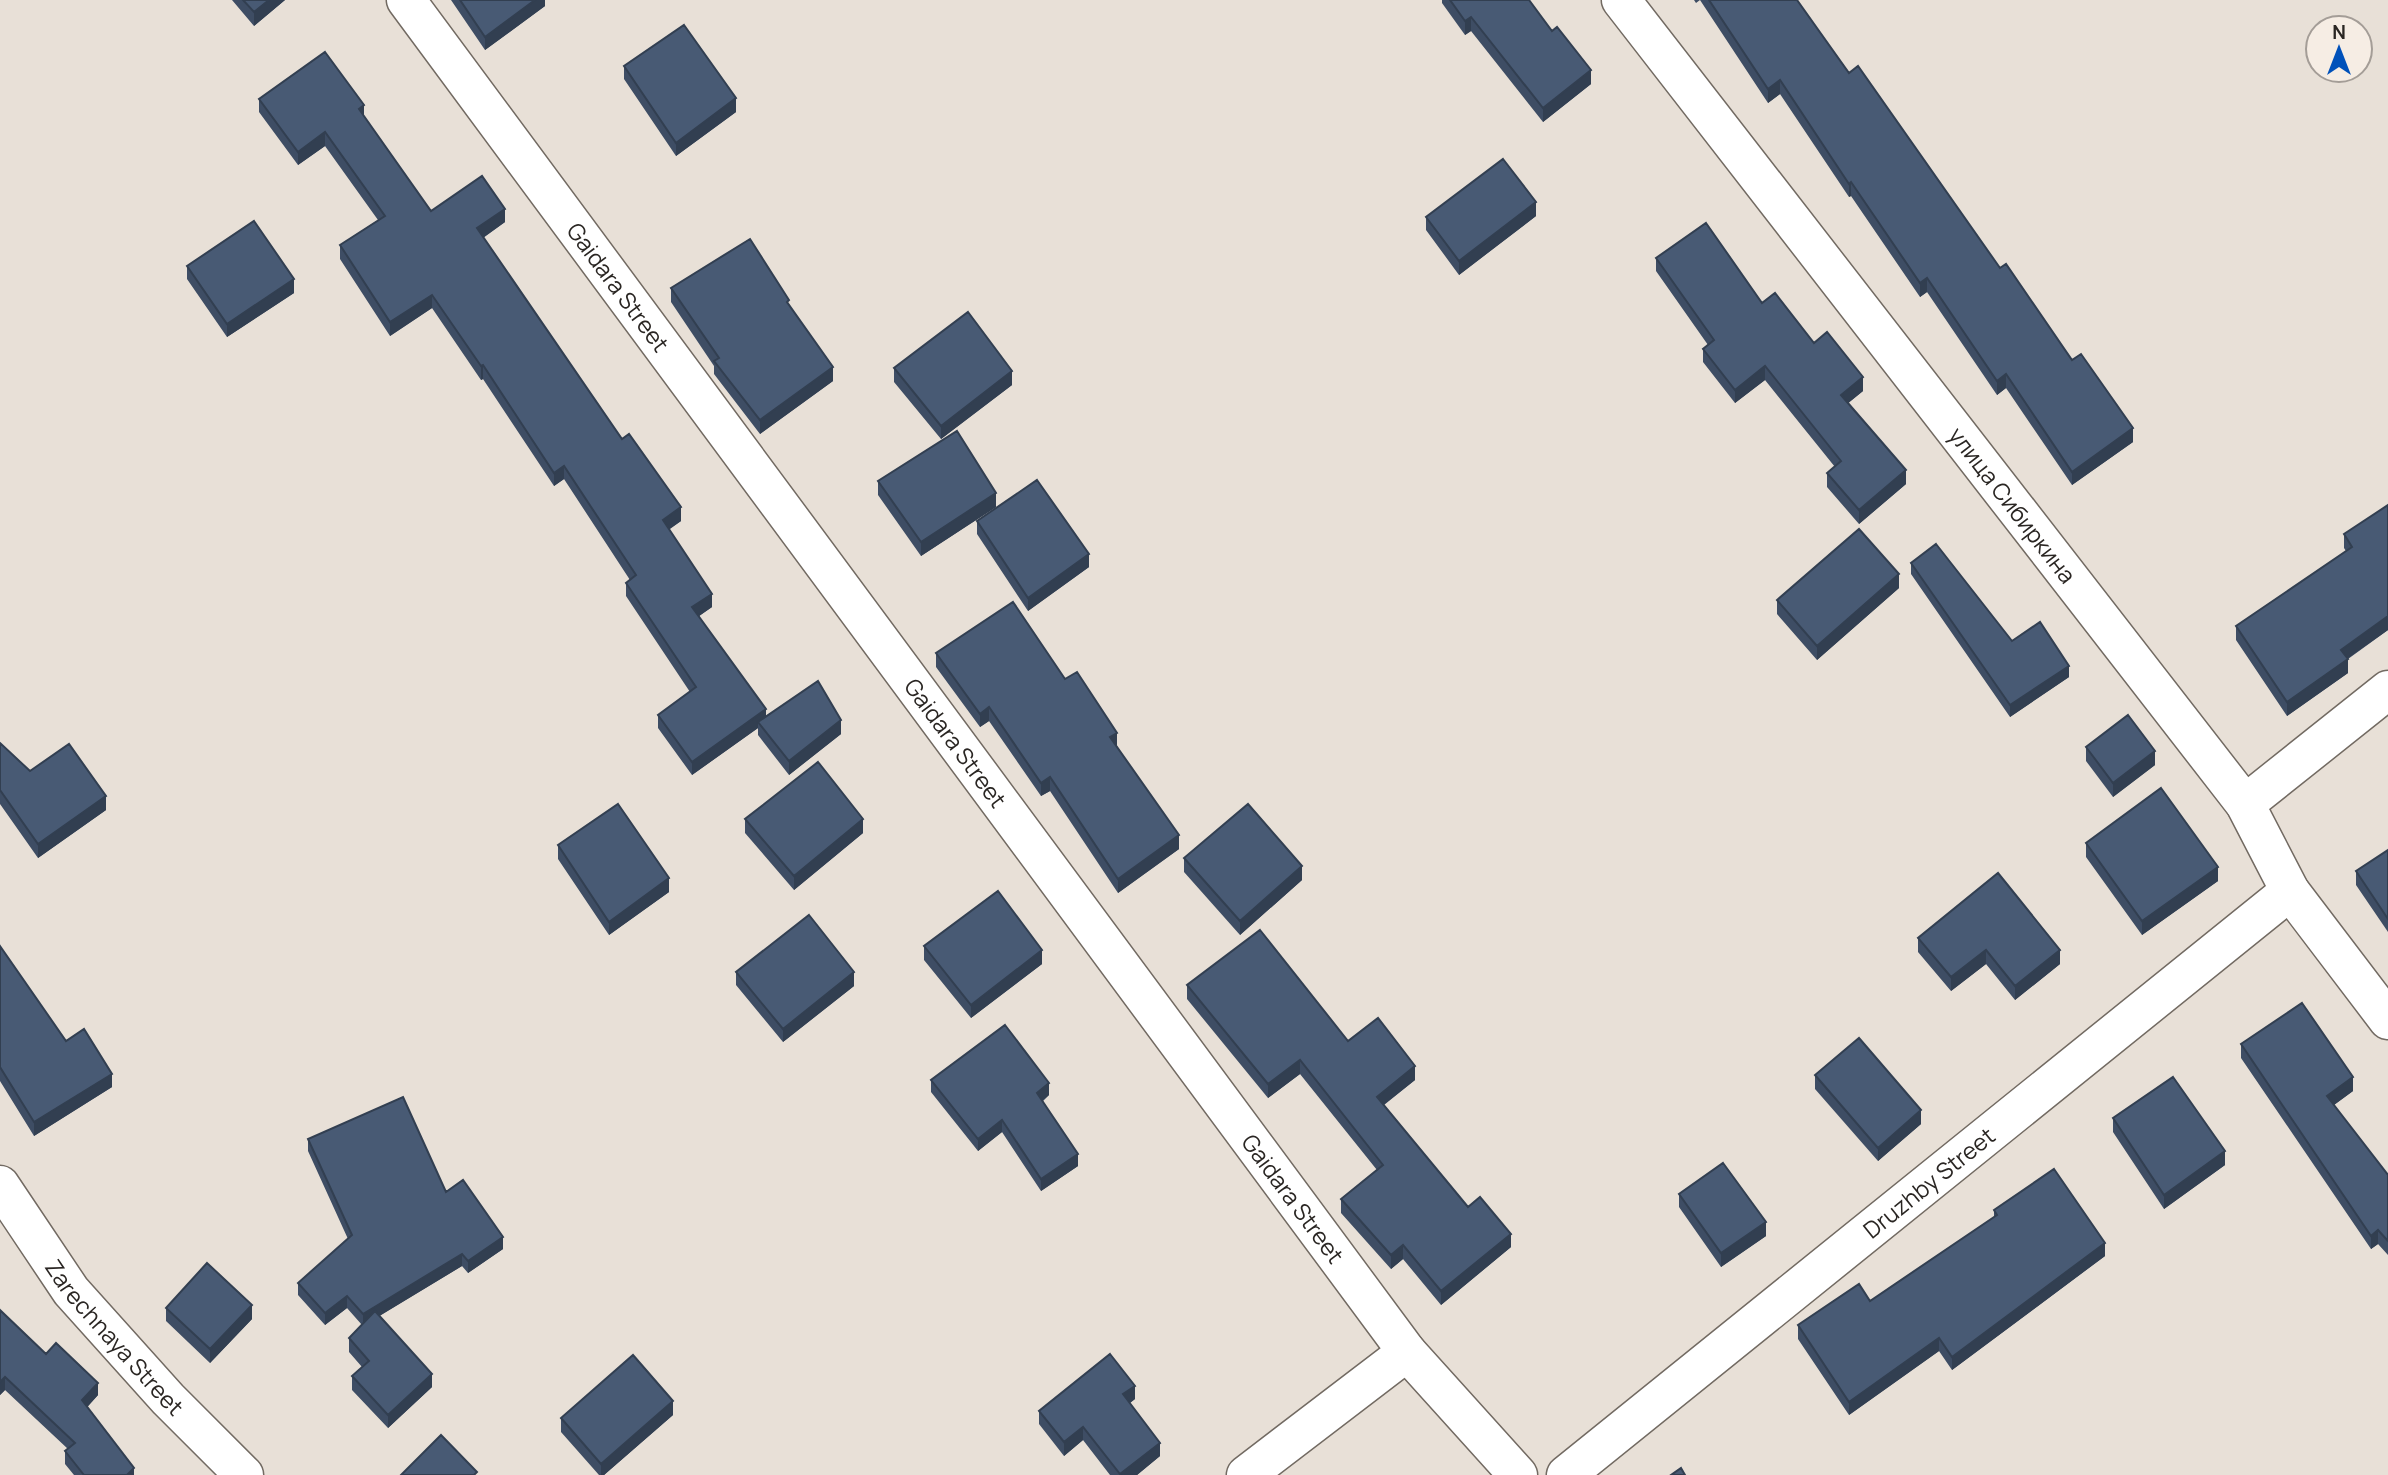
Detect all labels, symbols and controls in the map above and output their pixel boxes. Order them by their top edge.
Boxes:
north arrow [2304,14,2374,84]
text: N [2332,19,2346,45]
street label: Gaidara Street [560,216,677,358]
street label: улица Сибиркина [1942,420,2084,590]
street label: Gaidara Street [897,671,1014,814]
street label: Druzhby Street [1856,1120,2001,1245]
street label: Gaidara Street [1235,1127,1352,1270]
street label: Zarechnaya Street [38,1253,191,1422]

